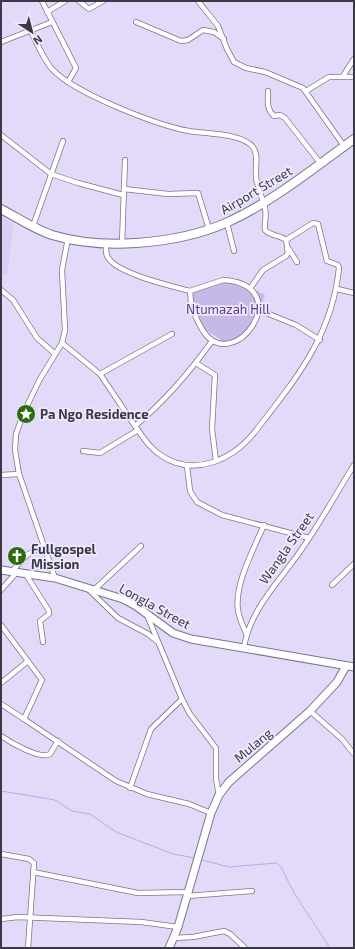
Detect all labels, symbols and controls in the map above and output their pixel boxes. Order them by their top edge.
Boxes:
north arrow [12,12,52,52]
text: N [31,33,45,48]
street label: Airport Street [217,162,295,218]
park label: Ntumazah Hill [186,301,270,317]
place icon: Pa Ngo Residence [15,403,37,425]
place label: Pa Ngo Residence [40,406,148,422]
street label: Wangla Street [255,509,317,587]
place label: Fullgospel Mission [31,541,97,572]
church icon: Fullgospel Mission [6,545,28,567]
street label: Longla Street [117,580,193,632]
street label: Mulang [231,725,275,765]

